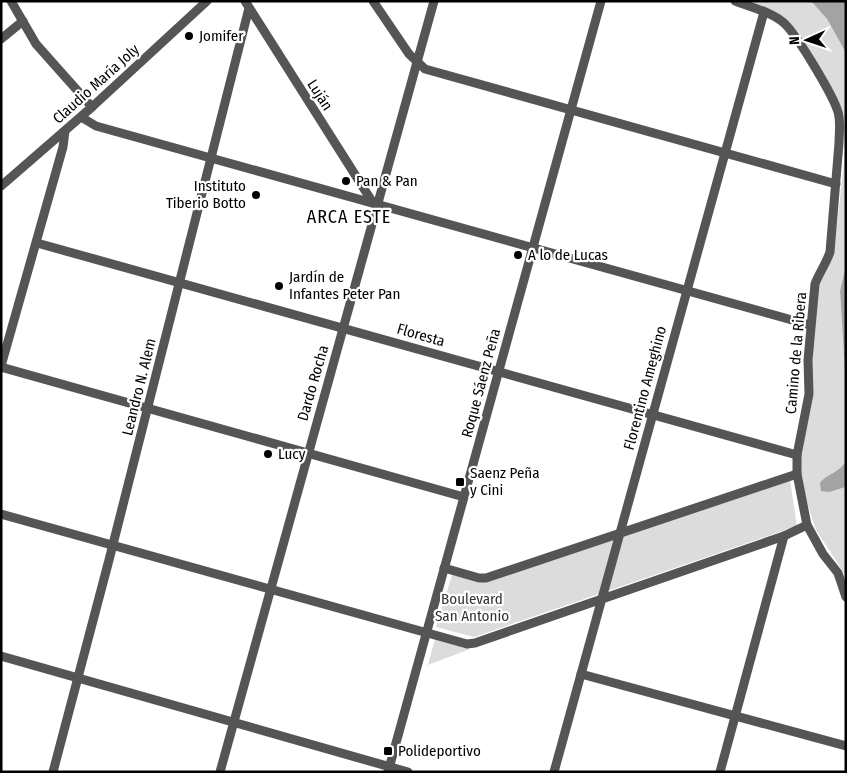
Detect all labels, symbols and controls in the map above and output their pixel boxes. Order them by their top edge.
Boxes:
north arrow [782,15,832,65]
place label: Jomifer [199,27,244,45]
marker: Jomifer [183,30,195,42]
text: N [786,36,803,45]
street label: Claudio María Joly [49,40,143,128]
street label: Luján [303,76,337,114]
place label: Pan & Pan [356,172,418,190]
marker: Pan & Pan [340,175,352,187]
place label: Instituto Tiberio Botto [166,177,246,212]
marker: Instituto Tiberio Botto [250,189,262,201]
district label: ARCA ESTE [307,206,391,228]
place label: A lo de Lucas [528,246,608,264]
marker: A lo de Lucas [512,249,524,261]
place label: Jardín de Infantes Peter Pan [289,268,400,303]
marker: Jardín de Infantes Peter Pan [273,280,285,292]
street label: Camino de la Ribera [782,291,810,415]
street label: Floresta [395,320,447,350]
street label: Florentino Ameghino [620,324,670,452]
street label: Roque Sáenz Peña [458,326,504,440]
street label: Leandro N. Alem [118,336,160,438]
street label: Dardo Rocha [294,343,332,423]
place label: Lucy [278,445,306,463]
marker: Lucy [262,448,274,460]
place label: Saenz Peña y Cini [470,464,540,499]
marker: Saenz Peña y Cini [454,476,466,488]
park label: Boulevard San Antonio [435,590,509,625]
place label: Polideportivo [398,742,481,760]
marker: Polideportivo [382,745,394,757]

